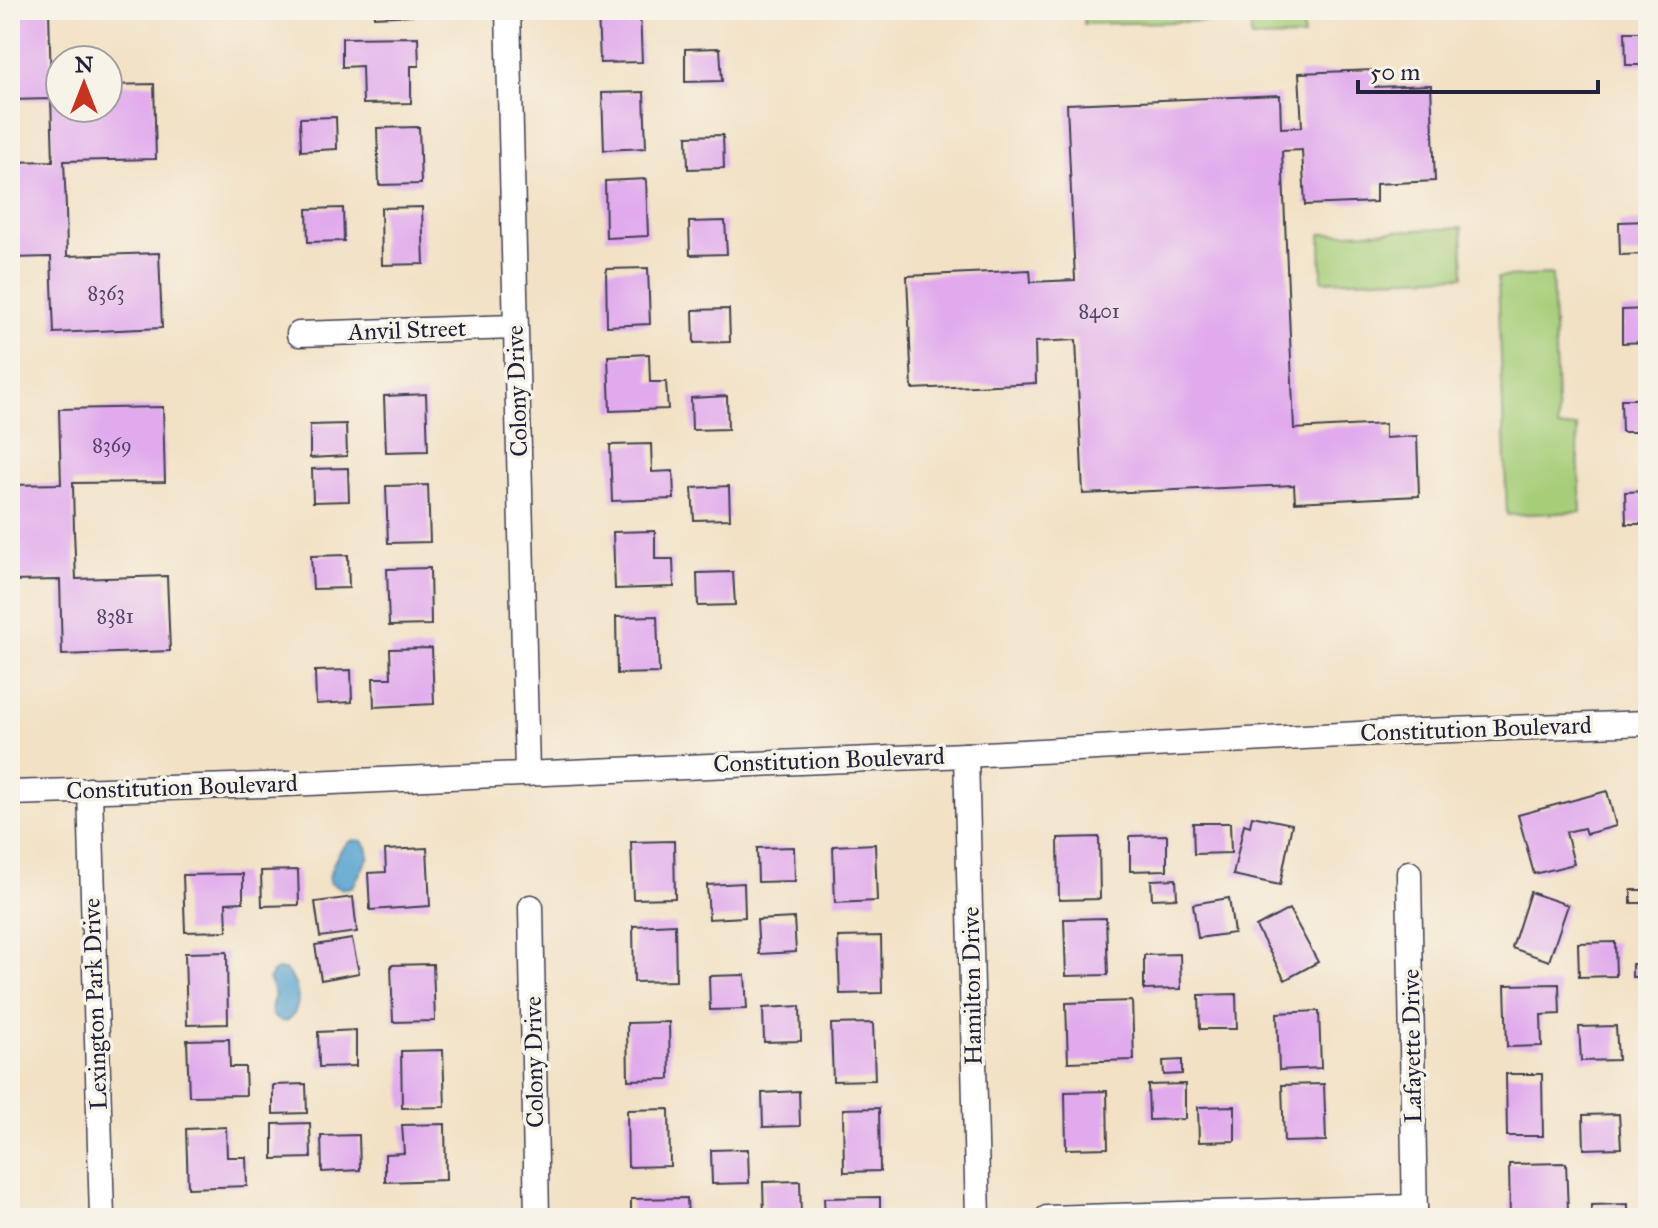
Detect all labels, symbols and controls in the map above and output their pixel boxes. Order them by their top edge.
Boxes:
north arrow [44,44,124,124]
scale bar [1358,44,1598,94]
text: N [75,51,94,78]
text: 50 m [1370,57,1420,87]
house number: 8363 [88,281,124,305]
house number: 8401 [1078,299,1120,323]
street label: Anvil Street [346,313,467,347]
street label: Colony Drive [500,325,534,457]
house number: 8369 [92,433,132,457]
house number: 8381 [96,604,134,628]
street label: Constitution Boulevard [1360,710,1592,748]
street label: Constitution Boulevard [713,741,945,779]
street label: Constitution Boulevard [66,768,298,806]
street label: Lexington Park Drive [76,897,114,1111]
street label: Hamilton Drive [956,907,988,1065]
street label: Lafayette Drive [1396,969,1428,1123]
street label: Colony Drive [518,996,550,1128]

